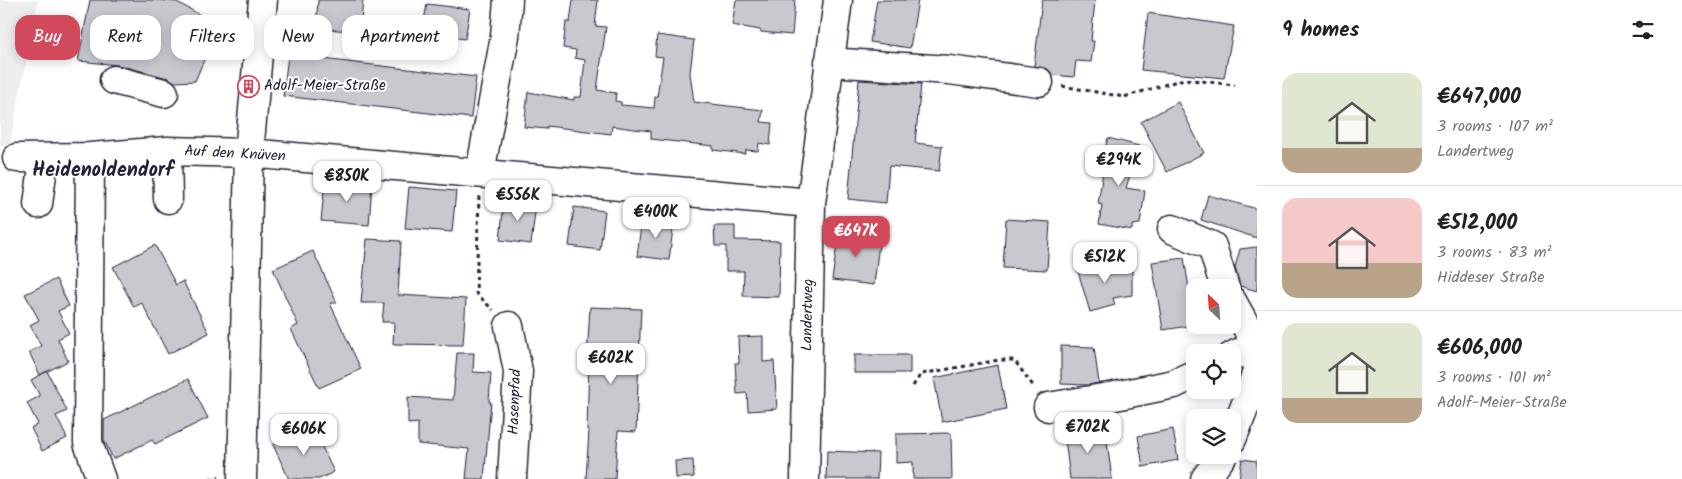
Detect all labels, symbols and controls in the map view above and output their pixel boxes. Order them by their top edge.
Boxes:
text: 9 homes [1282,14,1359,47]
chip: Buy [15,15,80,60]
chip: Rent [90,15,161,60]
chip: Filters [171,15,254,60]
chip: New [264,15,332,60]
chip: Apartment [342,15,458,60]
icon: filters [1629,16,1657,44]
building icon: Adolf-Meier-Straße [236,74,260,98]
place label: Adolf-Meier-Straße [264,74,386,98]
text: €647,000 [1437,81,1521,114]
icon: home [1322,93,1382,153]
text: 3 rooms · 107 m² [1437,114,1553,139]
street label: Auf den Knüven [184,139,286,169]
text: Landertweg [1437,139,1514,164]
pin: €294K [1084,144,1154,187]
text: €294K [1096,148,1142,173]
district label: Heidenoldendorf [32,155,176,187]
pin: €850K [312,160,382,203]
text: €850K [324,164,370,189]
pin: €556K [483,180,553,222]
text: €556K [496,183,540,208]
pin: €400K [621,196,691,239]
text: €400K [634,200,678,225]
text: €512,000 [1437,207,1517,240]
pin: €647K [821,216,891,258]
icon: home [1322,218,1382,278]
text: €647K [834,219,878,244]
text: 3 rooms · 83 m² [1437,240,1551,265]
pin: €512K [1070,242,1140,284]
text: €512K [1084,245,1126,270]
text: Hiddeser Straße [1437,265,1544,290]
street label: Landertweg [795,279,821,351]
north arrow [1186,279,1241,334]
map controls [1186,279,1241,464]
text: €606,000 [1437,332,1522,365]
pin: €602K [576,342,646,385]
icon: home [1322,343,1382,403]
button: locate [1186,344,1241,399]
text: €602K [588,346,634,371]
text: 3 rooms · 101 m² [1437,365,1551,390]
street label: Hasenpfad [502,368,528,435]
text: Adolf-Meier-Straße [1437,390,1567,415]
button: layers [1186,409,1241,464]
pin: €702K [1053,412,1123,454]
pin: €606K [269,414,339,456]
text: €702K [1066,415,1110,440]
text: €606K [281,417,327,442]

